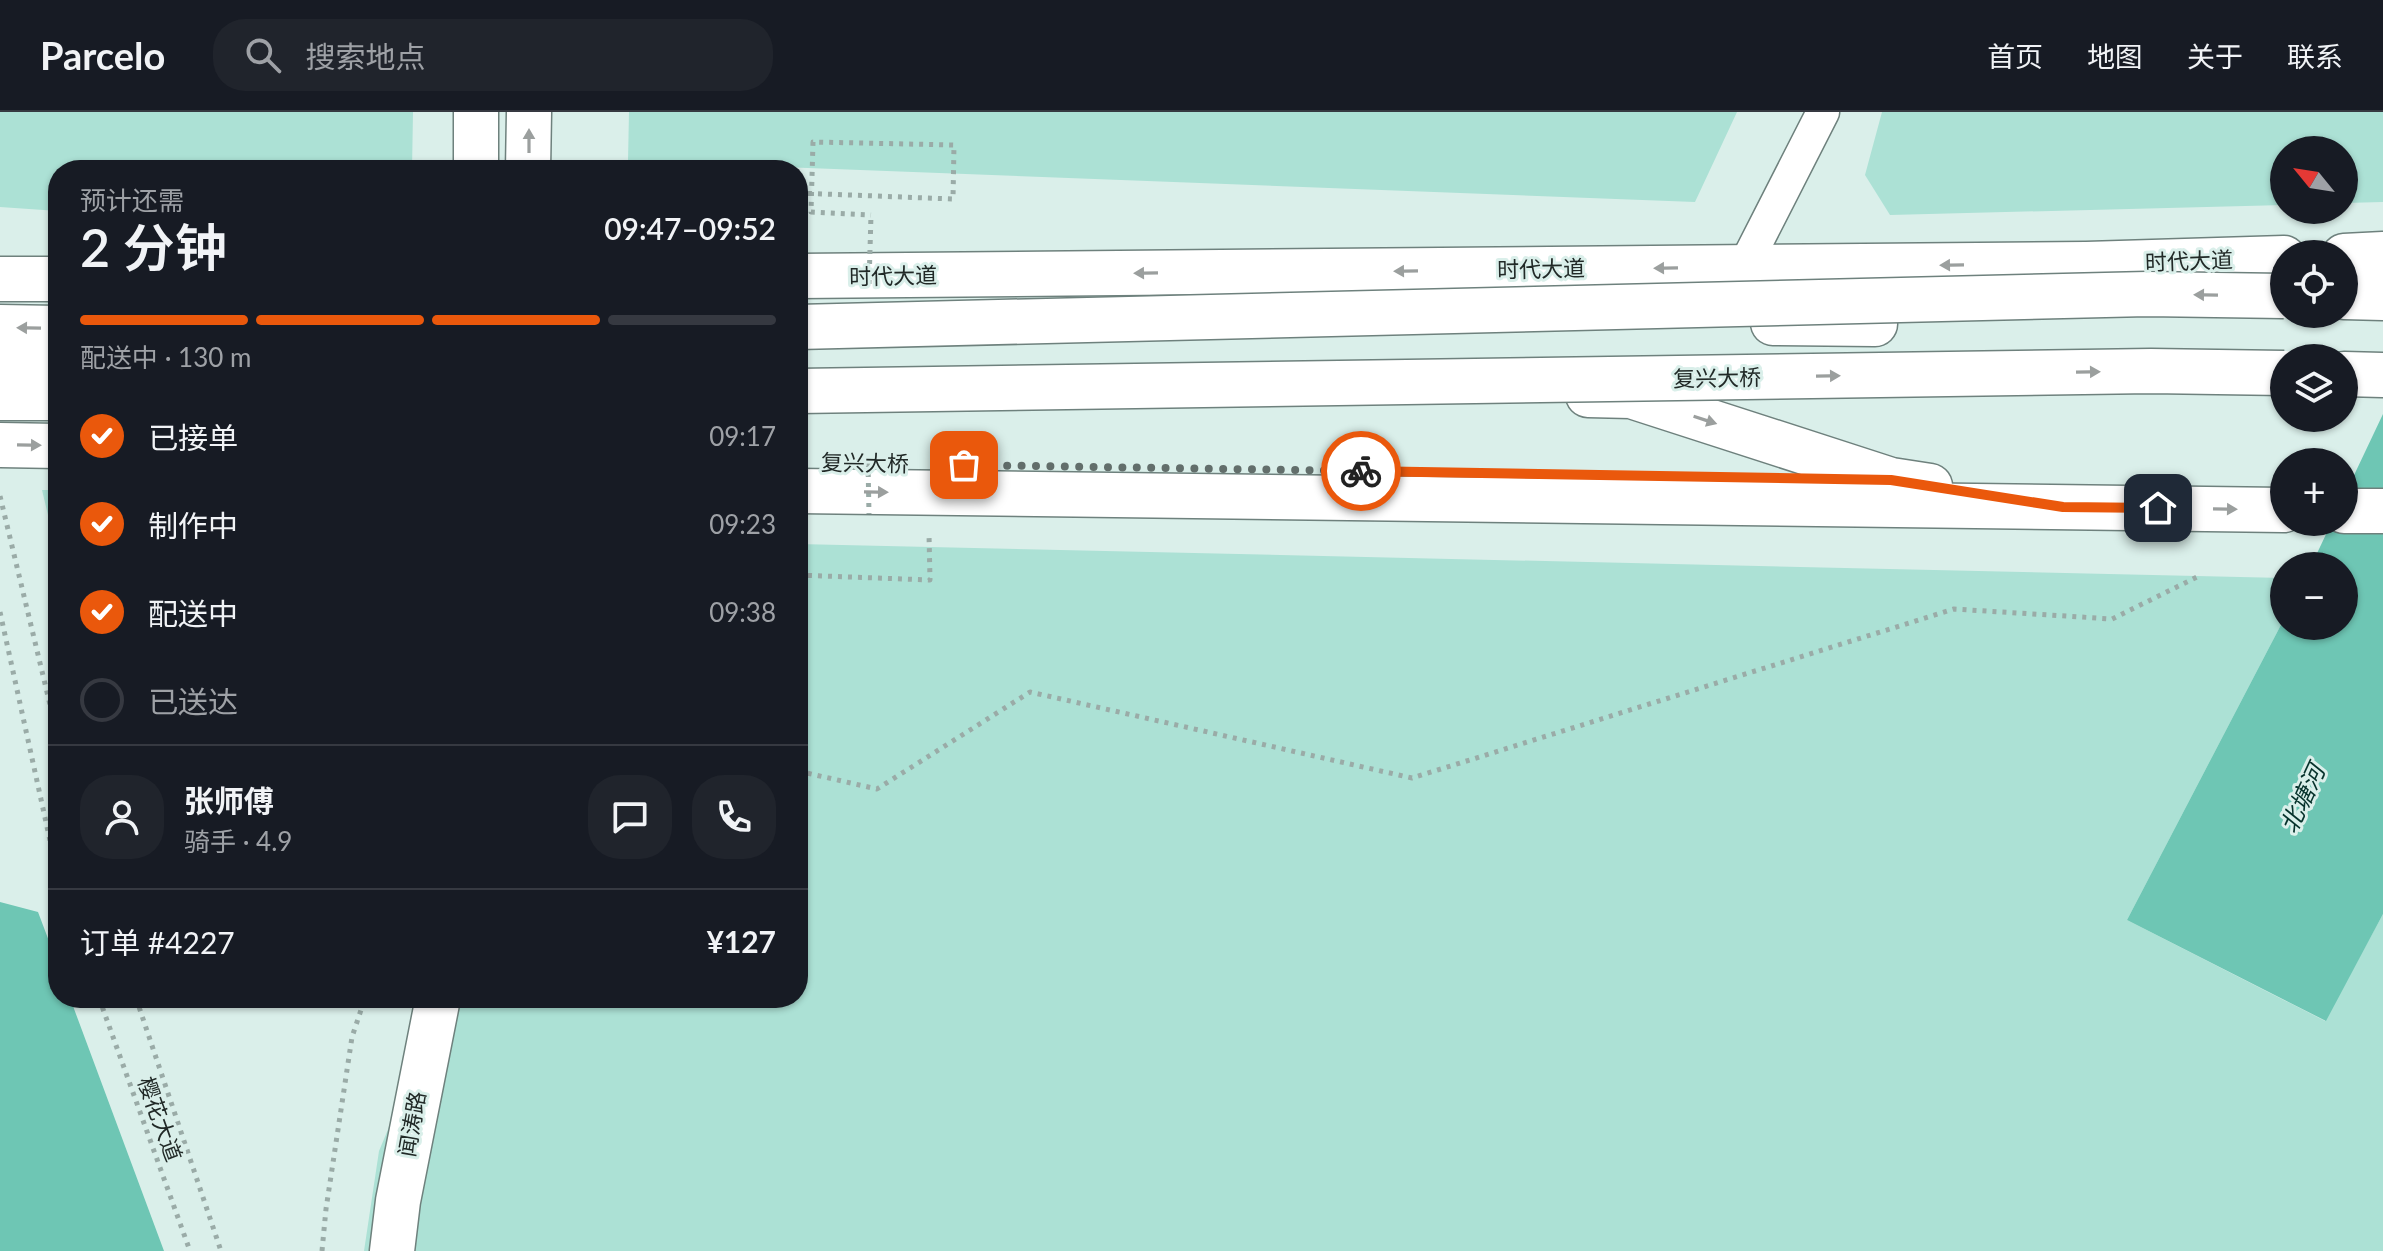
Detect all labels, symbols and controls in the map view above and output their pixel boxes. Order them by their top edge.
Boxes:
search box [213,19,773,91]
text: Parcelo [40,32,165,78]
icon: search [241,33,285,77]
text: 搜索地点 [305,38,425,74]
text: 首页 [1987,39,2043,73]
text: 地图 [2087,39,2143,73]
text: 关于 [2187,39,2243,73]
text: 联系 [2287,39,2343,73]
one-way arrow [522,128,535,153]
north arrow [2270,136,2358,224]
map controls [2270,136,2358,640]
text: 预计还需 [80,184,184,216]
text: 09:47–09:52 [604,210,776,246]
text: 2 分钟 [80,216,227,278]
button: locate [2270,240,2358,328]
street label: 时代大道 [2145,245,2233,276]
street label: 时代大道 [1497,254,1585,283]
one-way arrow [1939,259,1964,271]
street label: 时代大道 [849,261,937,290]
one-way arrow [1653,262,1678,274]
one-way arrow [1393,264,1418,277]
one-way arrow [1133,267,1158,279]
one-way arrow [2193,289,2218,301]
one-way arrow [16,321,41,334]
text: 配送中 · 130 m [80,341,251,373]
button: layers [2270,344,2358,432]
street label: 复兴大桥 [1673,363,1761,392]
one-way arrow [2076,366,2101,378]
one-way arrow [1816,370,1841,382]
icon: check [80,414,124,458]
one-way arrow [1693,414,1717,426]
text: 已接单 [148,419,238,455]
text: 09:17 [709,420,776,452]
pin [930,431,998,499]
courier [1321,431,1401,511]
one-way arrow [17,439,42,452]
icon: bag [942,443,986,487]
street label: 复兴大桥 [821,448,909,477]
button: + [2270,448,2358,536]
icon: bike [1339,449,1383,493]
pin [2124,474,2192,542]
one-way arrow [864,486,889,499]
icon: home [2136,486,2180,530]
icon: check [80,502,124,546]
one-way arrow [2213,503,2238,515]
text: 制作中 [148,507,238,543]
text: 09:23 [709,508,776,540]
button: − [2270,552,2358,640]
icon: check [80,590,124,634]
text: 配送中 [148,595,238,631]
text: 09:38 [709,596,776,628]
text: 已送达 [148,683,238,719]
water label: 北塘河 [2273,756,2332,837]
button: person [80,775,164,859]
button: chat [588,775,672,859]
button: phone [692,775,776,859]
text: 张师傅 [184,782,274,818]
text: 骑手 · 4.9 [184,825,292,857]
text: ¥127 [706,923,776,959]
text: 订单 #4227 [80,924,235,960]
street label: 樱花大道 [133,1073,188,1165]
street label: 闻涛路 [392,1089,431,1159]

